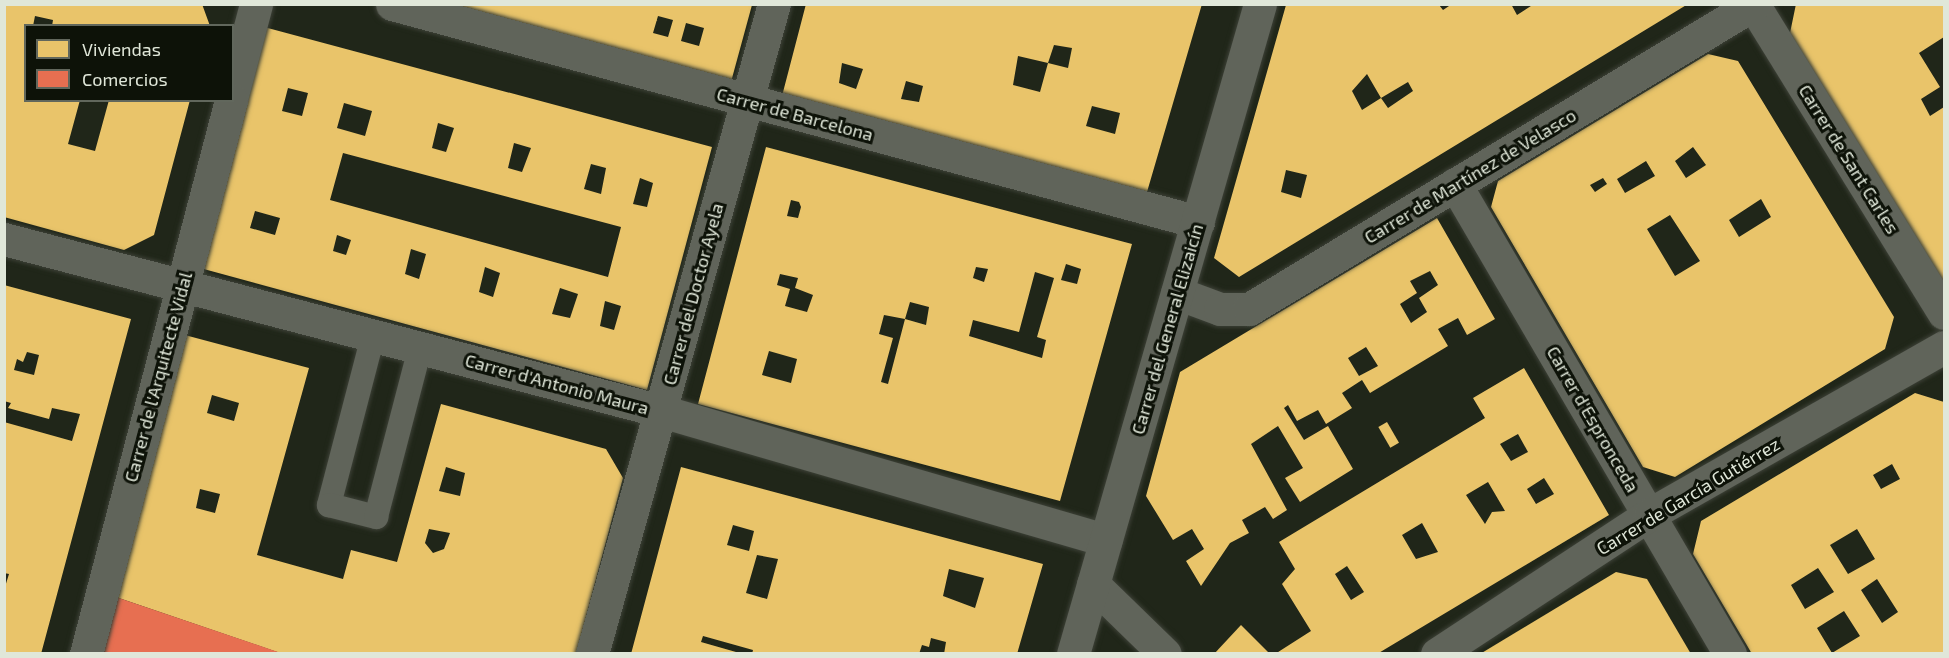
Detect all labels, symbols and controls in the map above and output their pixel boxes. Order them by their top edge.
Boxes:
legend [24,24,234,102]
text: Viviendas [82,38,161,60]
text: Comercios [82,68,168,90]
street label: Carrer de Sant Carles [1794,80,1904,238]
street label: Carrer de Barcelona [714,83,876,145]
street label: Carrer de Martínez de Velasco [1360,104,1580,248]
street label: Carrer del Doctor Ayela [658,200,728,388]
street label: Carrer del General Elizaicín [1126,221,1208,437]
street label: Carrer de l'Arquitecte Vidal [119,269,197,485]
street label: Carrer d'Espronceda [1542,342,1644,496]
street label: Carrer d'Antonio Maura [463,349,651,419]
street label: Carrer de García Gutiérrez [1592,433,1784,559]

